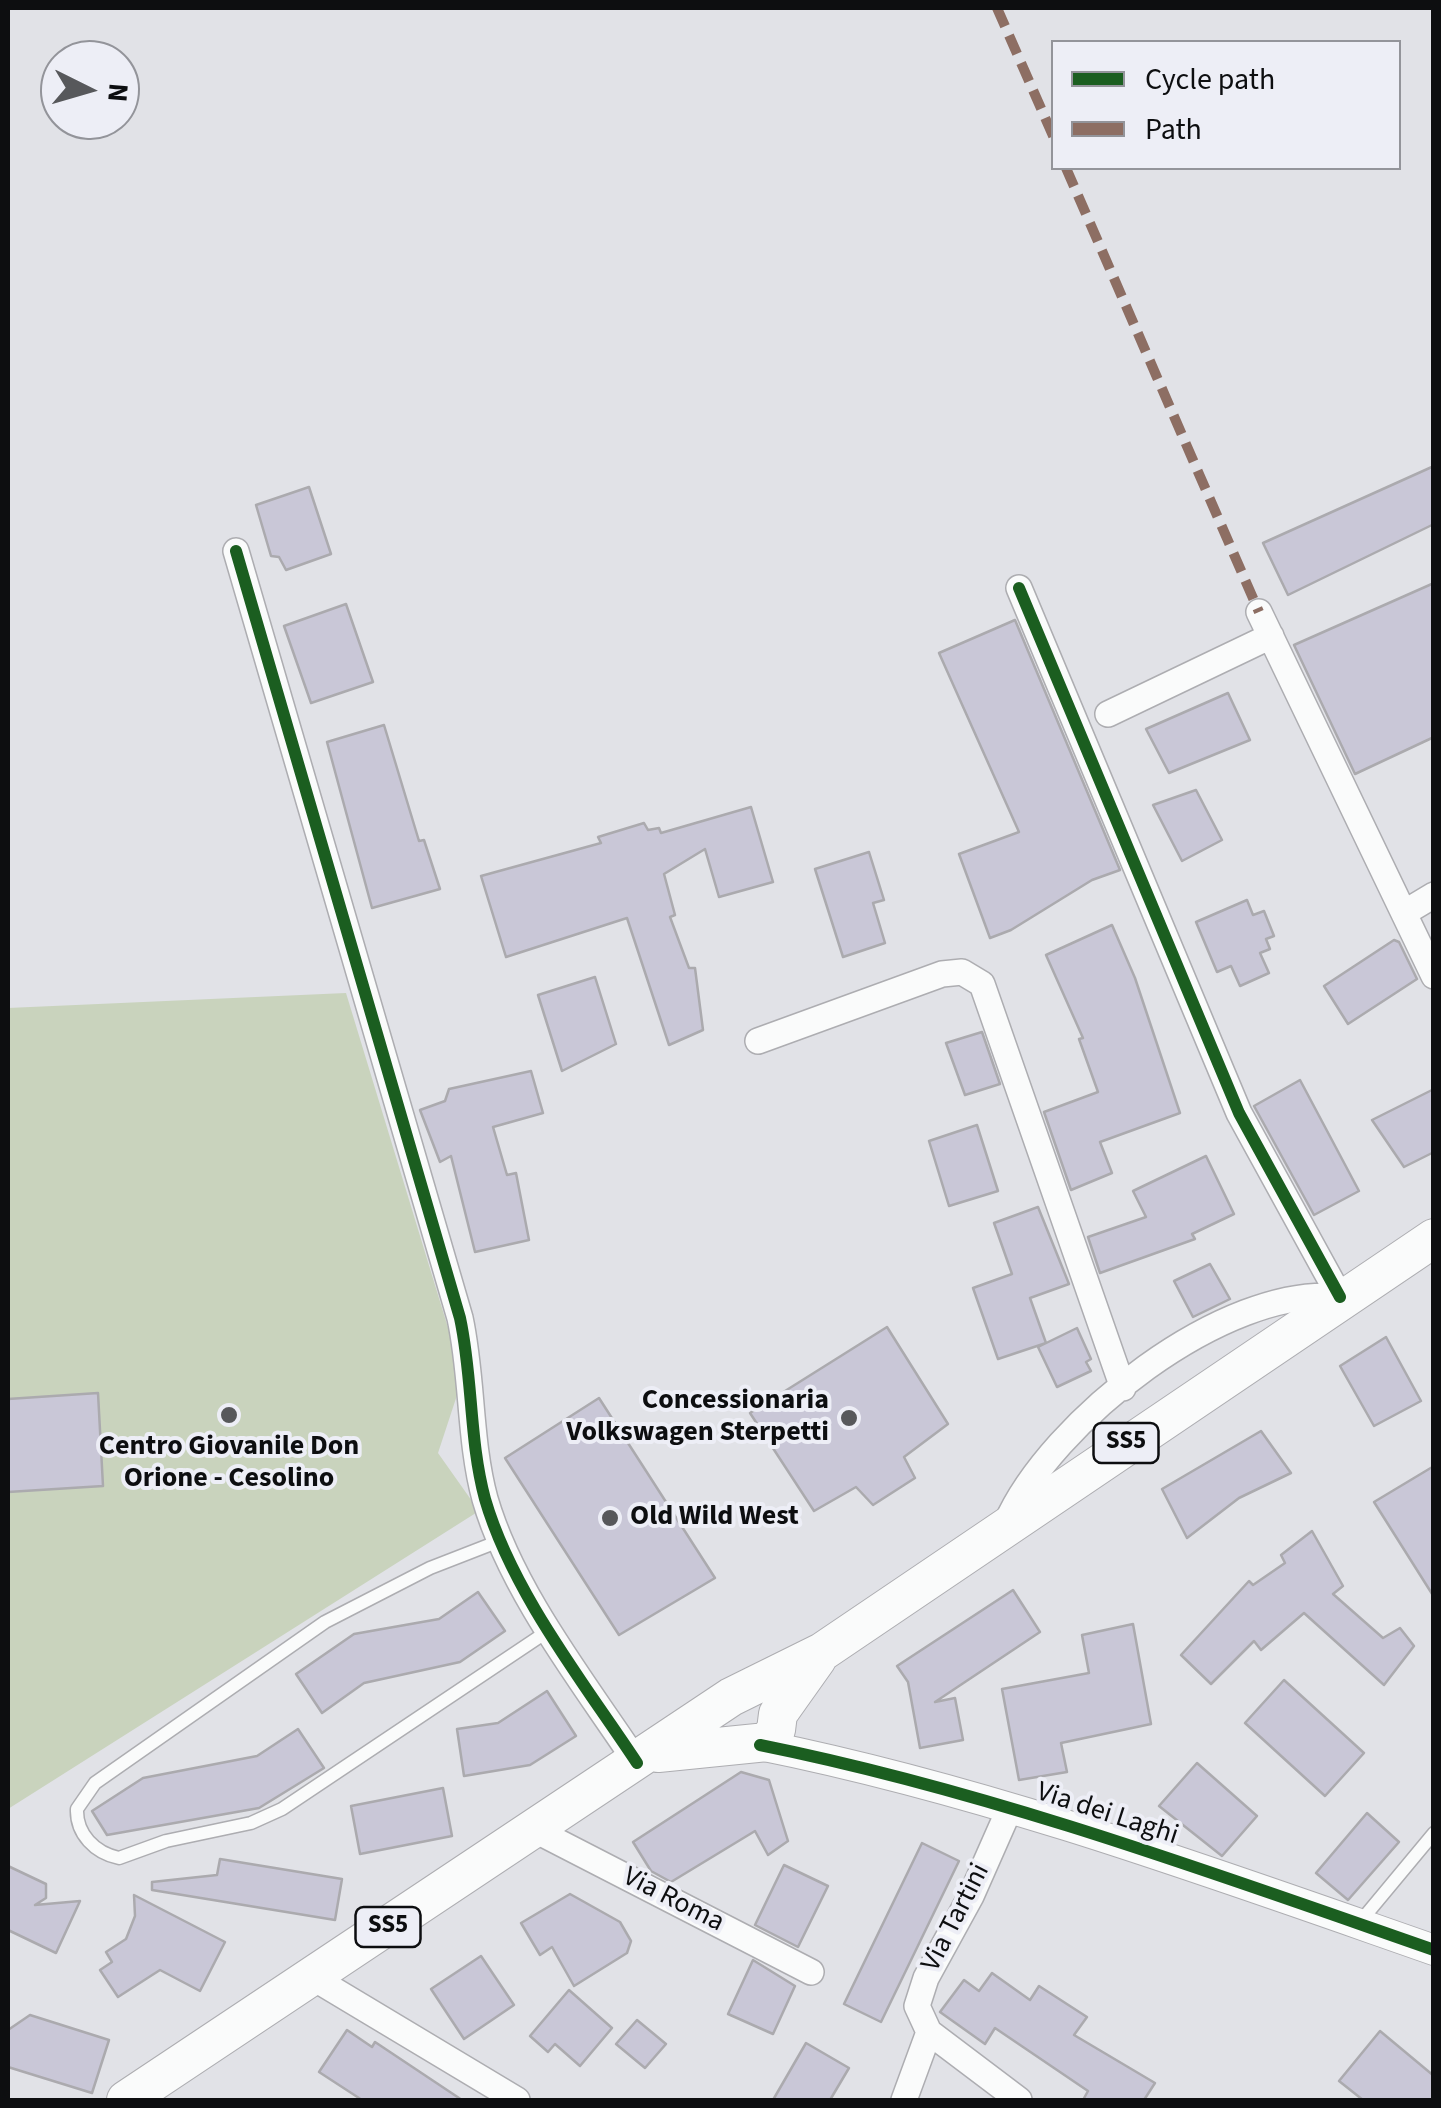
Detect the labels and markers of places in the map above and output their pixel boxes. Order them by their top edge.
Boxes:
place label: Concessionaria Volkswagen Sterpetti [566,1385,829,1451]
marker: Centro Giovanile Don Orione - Cesolino [218,1404,240,1426]
marker: Concessionaria Volkswagen Sterpetti [838,1407,860,1429]
place label: Centro Giovanile Don Orione - Cesolino [99,1431,359,1497]
place label: Old Wild West [630,1501,799,1535]
marker: Old Wild West [599,1507,621,1529]

